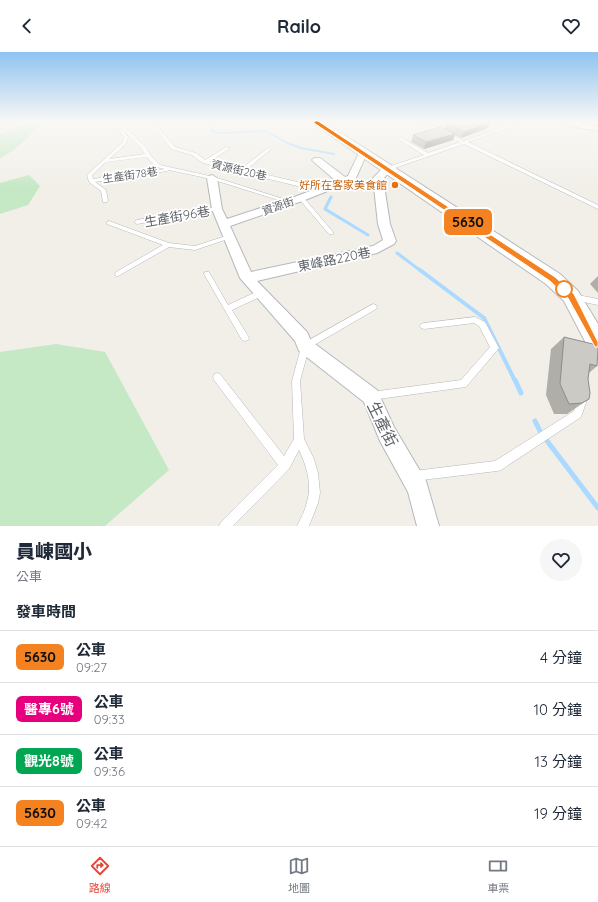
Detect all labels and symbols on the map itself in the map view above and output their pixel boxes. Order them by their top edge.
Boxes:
street label: 資源街20巷 [210,157,268,183]
street label: 生產街78巷 [101,164,159,186]
place label: 好所在客家美食館 [299,178,387,192]
marker: 好所在客家美食館 [390,180,400,190]
street label: 資源街 [260,194,296,218]
street label: 生產街96巷 [143,202,211,230]
line badge: 5630 [440,209,496,235]
street label: 東峰路220巷 [296,243,372,275]
unlabelled marker [555,280,573,298]
street label: 生產街 [363,398,403,450]

